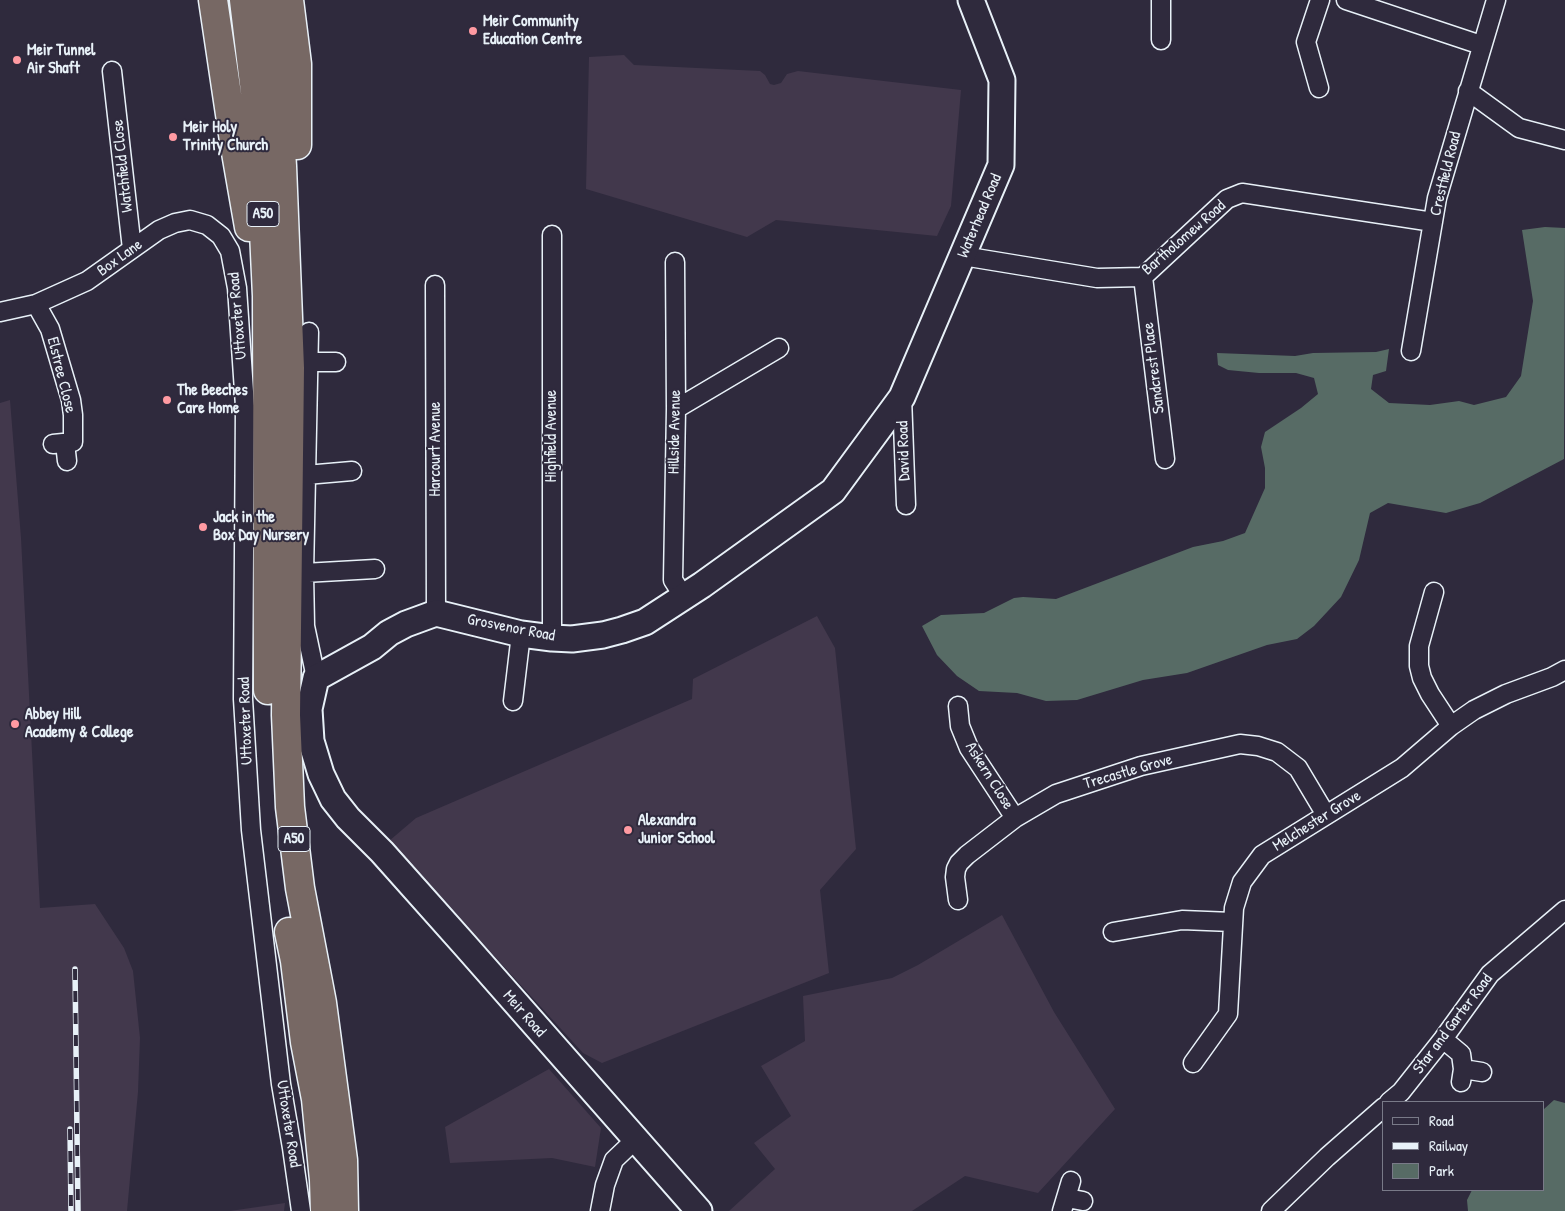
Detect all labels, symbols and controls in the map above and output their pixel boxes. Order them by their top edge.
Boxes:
place label: Meir Community Education Centre [483,12,582,50]
marker: Meir Community Education Centre [467,25,479,37]
place label: Meir Tunnel Air Shaft [27,41,95,79]
marker: Meir Tunnel Air Shaft [11,54,23,66]
place label: Meir Holy Trinity Church [183,118,268,156]
street label: Watchfield Close [109,119,137,213]
street label: Crestfield Road [1426,130,1466,218]
marker: Meir Holy Trinity Church [167,131,179,143]
street label: Waterhead Road [954,171,1006,261]
street label: Bartholomew Road [1138,196,1230,280]
road number: A50 [247,202,279,226]
street label: Box Lane [94,235,146,281]
street label: Uttoxeter Road [225,271,251,361]
street label: Sandcrest Place [1139,321,1169,415]
street label: Elstree Close [42,335,80,415]
place label: The Beeches Care Home [177,381,248,419]
street label: Highfield Avenue [542,390,562,482]
street label: Hillside Avenue [665,390,685,474]
marker: The Beeches Care Home [161,394,173,406]
street label: Harcourt Avenue [426,402,446,496]
street label: David Road [893,421,915,481]
place label: Jack in the Box Day Nursery [213,508,309,546]
marker: Jack in the Box Day Nursery [197,521,209,533]
street label: Grosvenor Road [466,610,556,646]
street label: Uttoxeter Road [235,677,257,765]
place label: Abbey Hill Academy & College [25,705,133,743]
marker: Abbey Hill Academy & College [9,718,21,730]
street label: Askern Close [961,739,1017,813]
street label: Trecastle Grove [1081,750,1175,794]
street label: Melchester Grove [1269,786,1365,856]
place label: Alexandra Junior School [638,811,715,849]
marker: Alexandra Junior School [622,824,634,836]
road number: A50 [278,826,310,852]
street label: Star and Garter Road [1409,970,1497,1078]
street label: Meir Road [499,987,549,1041]
street label: Uttoxeter Road [272,1079,304,1169]
legend [1382,1101,1545,1191]
text: Road [1429,1110,1454,1131]
text: Railway [1429,1135,1468,1156]
text: Park [1429,1160,1454,1181]

